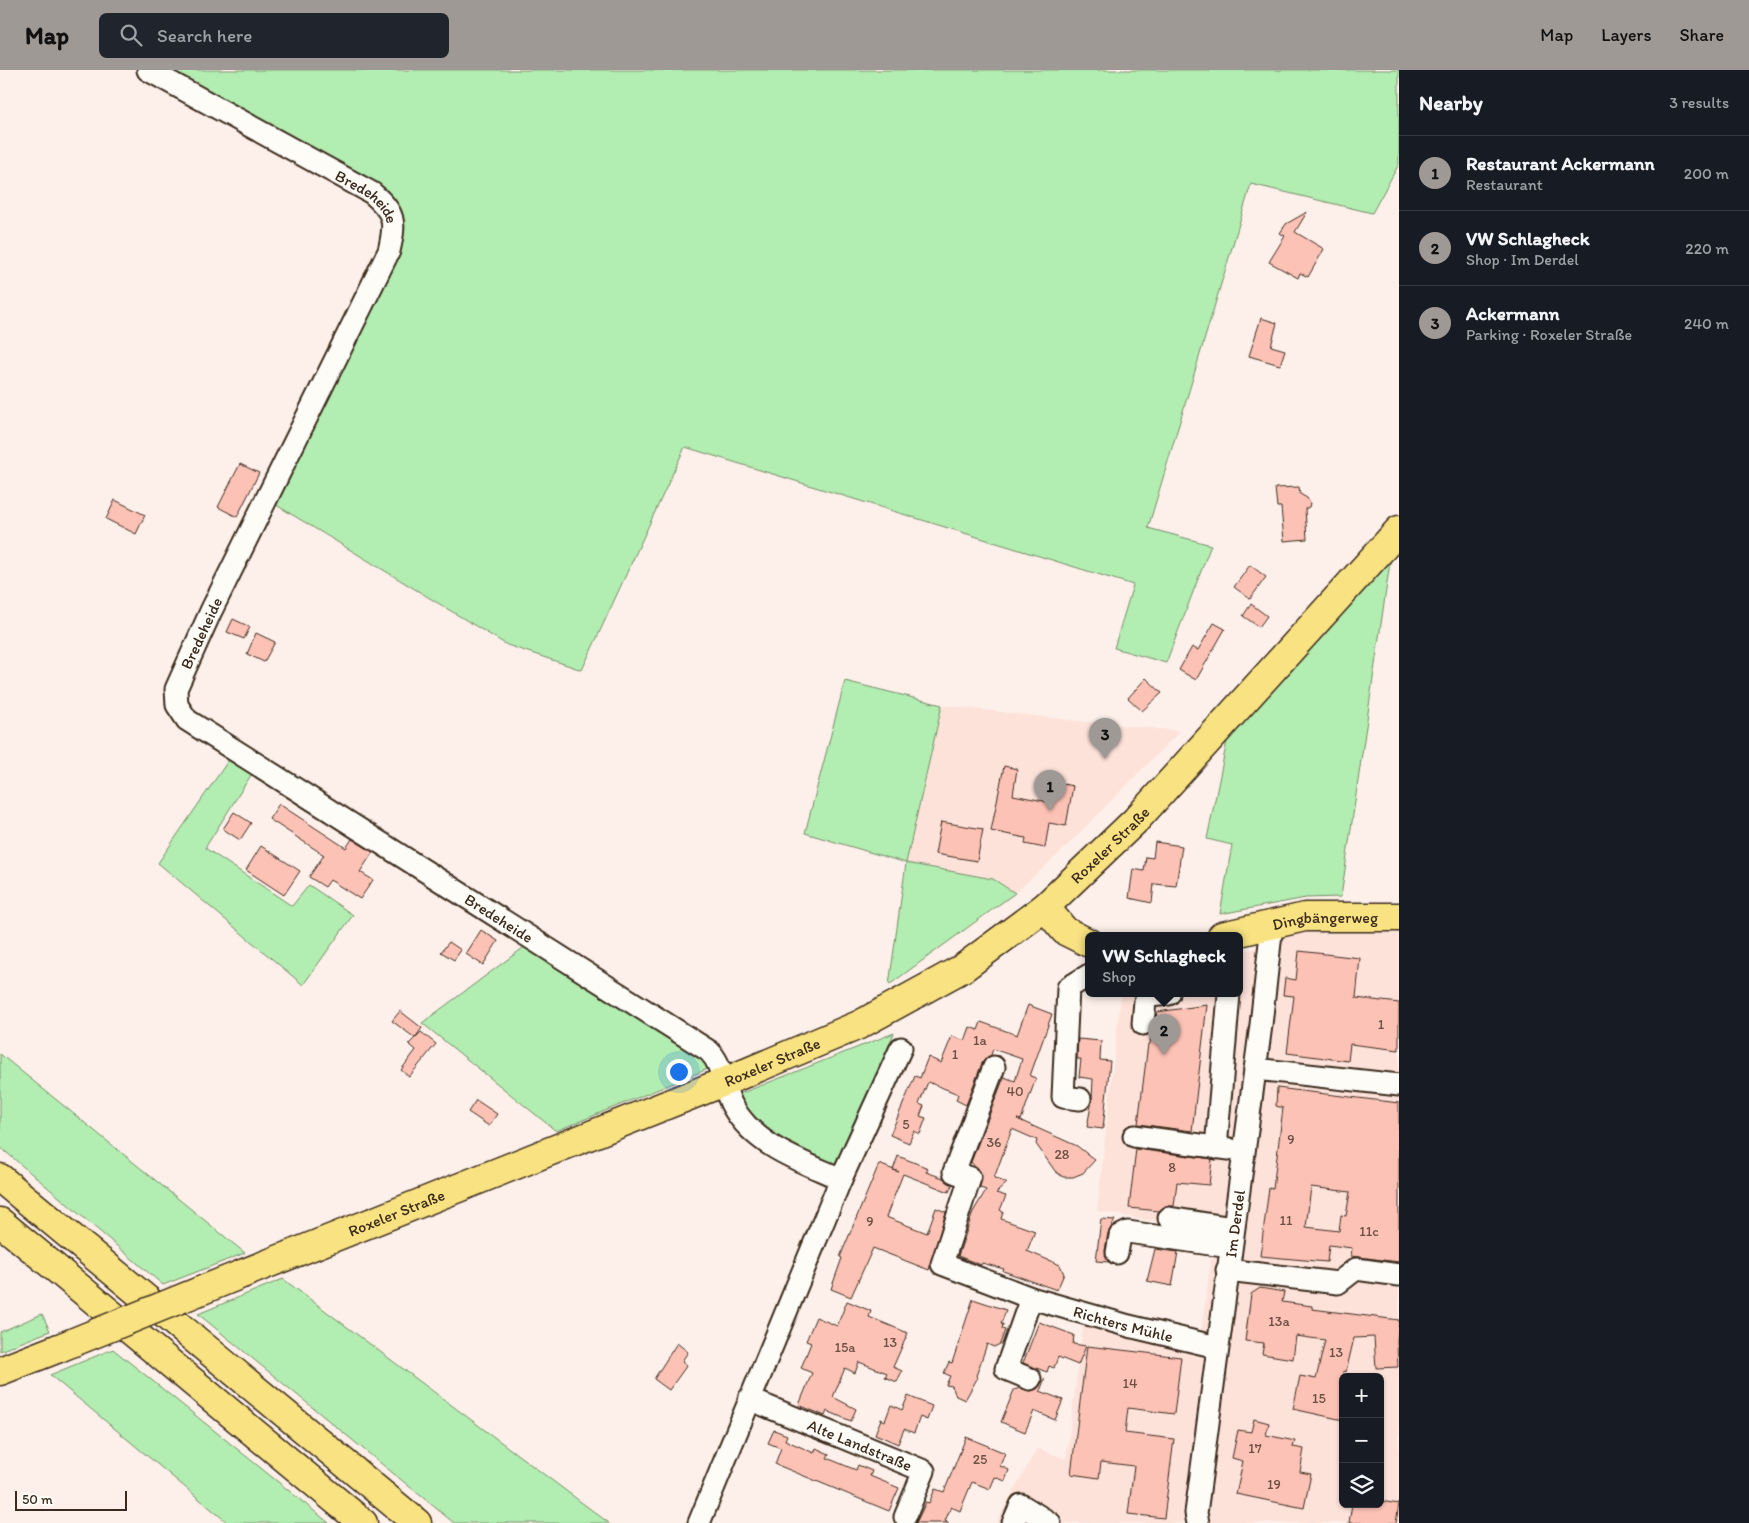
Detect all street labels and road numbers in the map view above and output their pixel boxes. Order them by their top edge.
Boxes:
street label: Bredeheide [332,166,402,225]
street label: Bredeheide [177,594,226,672]
street label: Roxeler Straße [1067,803,1154,888]
street label: Bredeheide [461,890,537,947]
street label: Dingbängerweg [1270,908,1379,934]
street label: Roxeler Straße [721,1034,823,1091]
street label: Roxeler Straße [345,1185,447,1241]
street label: Im Derdel [1221,1188,1249,1259]
street label: Richters Mühle [1071,1302,1175,1346]
street label: Alte Landstraße [805,1415,915,1475]

